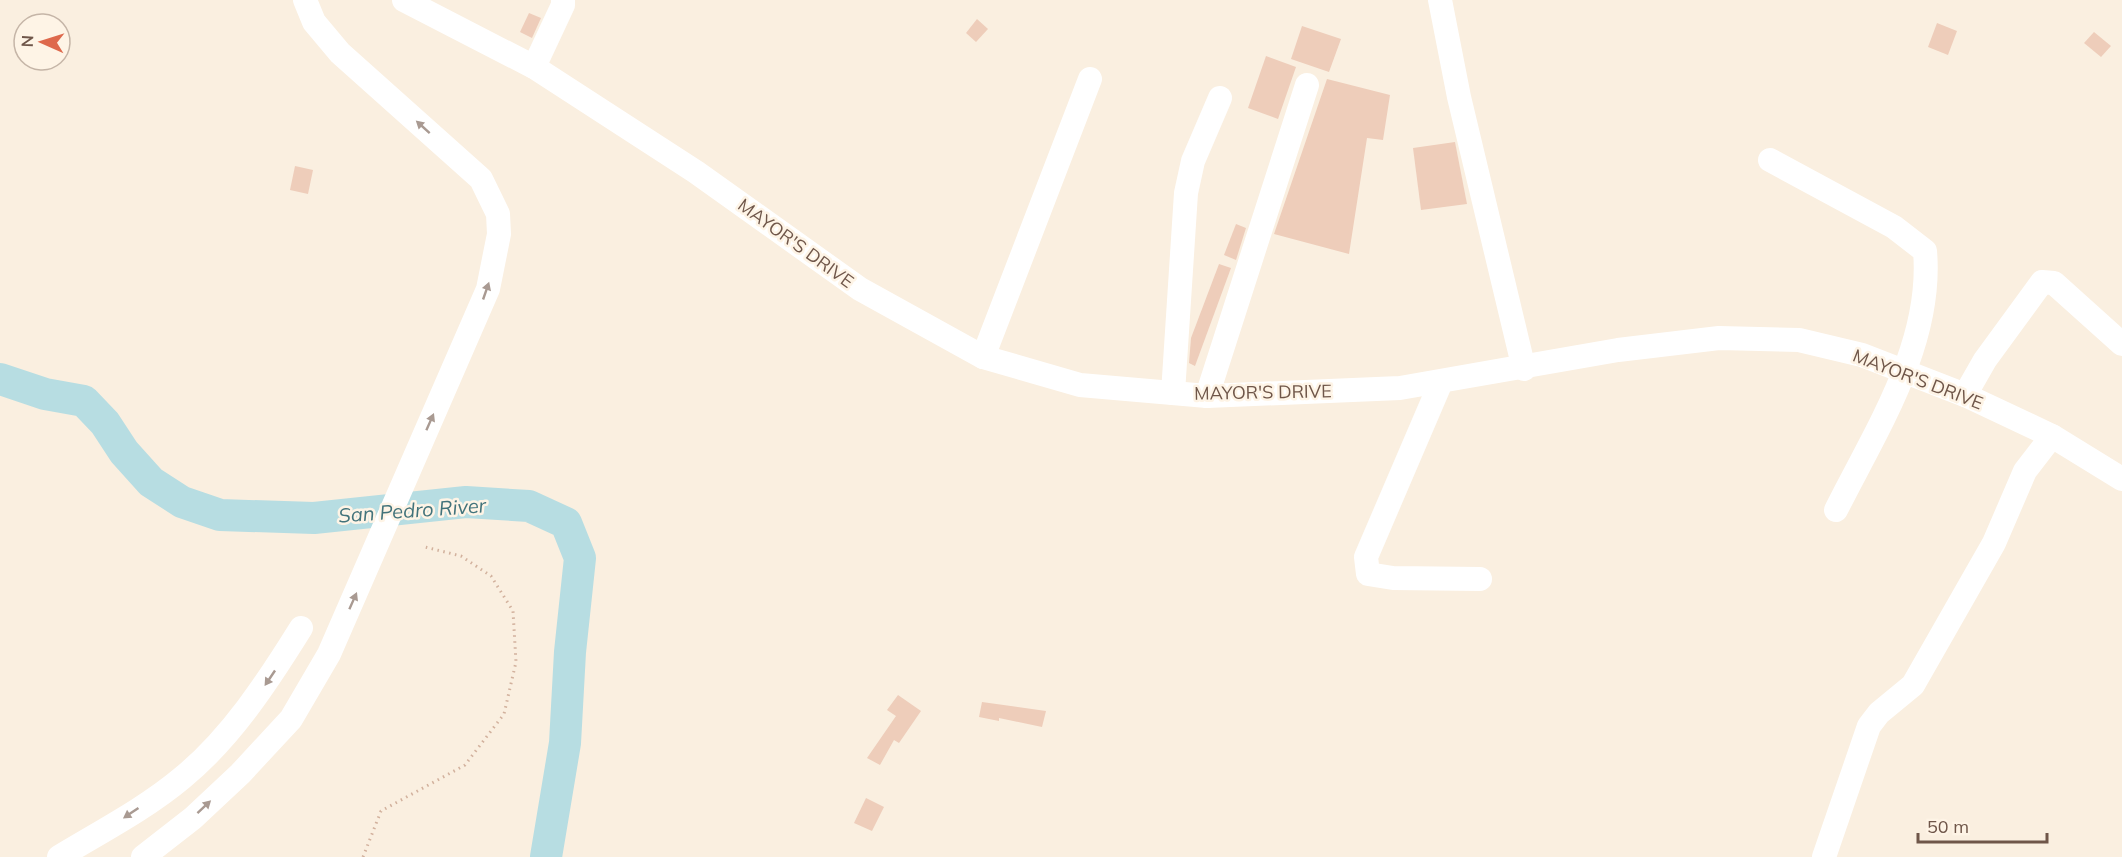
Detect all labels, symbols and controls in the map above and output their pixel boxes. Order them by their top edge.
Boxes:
north arrow [12,12,72,72]
text: N [17,35,37,48]
one-way arrow [416,121,431,134]
street label: MAYOR'S DRIVE [734,193,858,293]
one-way arrow [482,282,492,300]
street label: MAYOR'S DRIVE [1850,344,1986,414]
street label: MAYOR'S DRIVE [1194,379,1332,405]
one-way arrow [426,413,436,431]
water label: San Pedro River [337,492,487,528]
one-way arrow [348,592,357,609]
one-way arrow [264,669,276,685]
one-way arrow [197,800,212,814]
scale bar [1918,806,2047,844]
one-way arrow [123,807,140,818]
text: 50 m [1927,815,1969,838]

